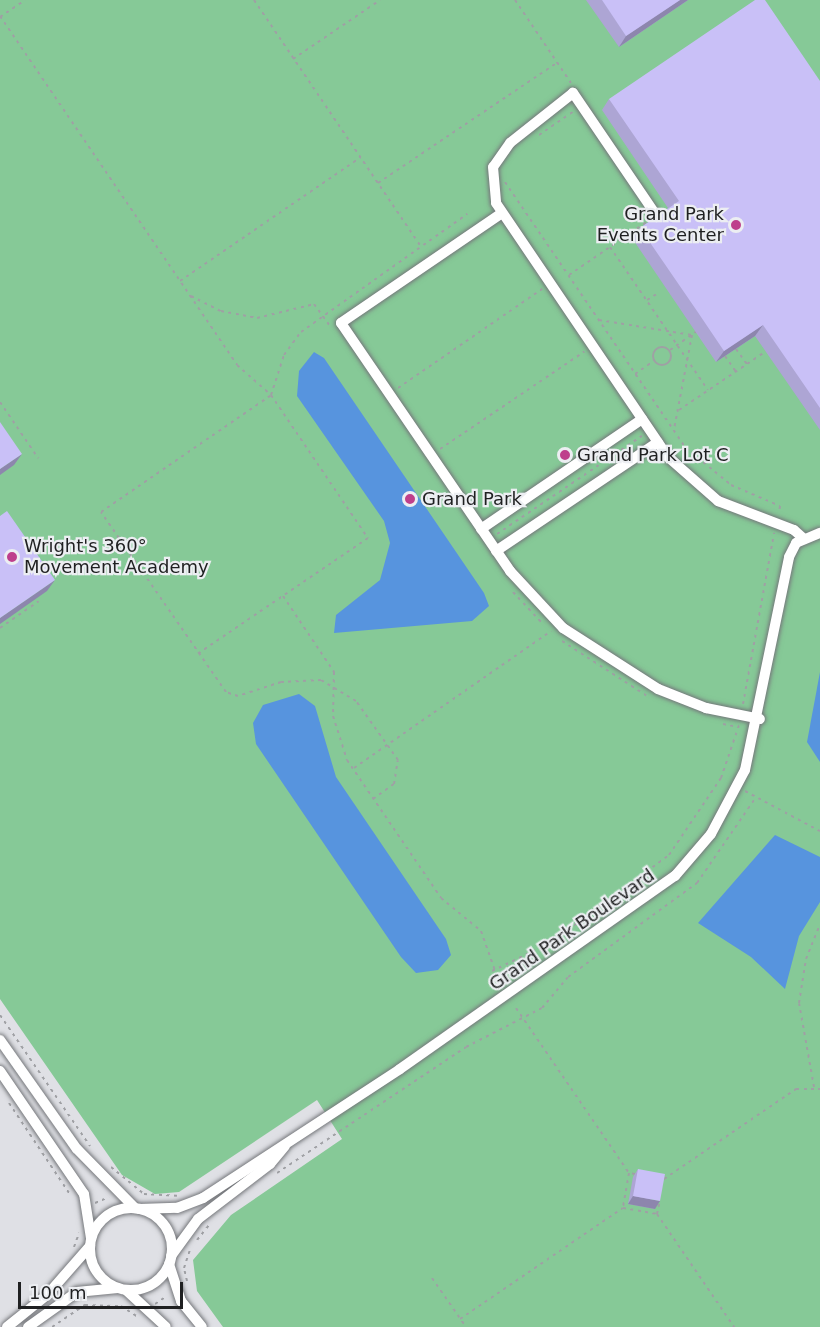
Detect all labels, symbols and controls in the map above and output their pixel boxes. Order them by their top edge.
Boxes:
place label: Grand Park Events Center [597,204,724,246]
marker: Grand Park Events Center [729,218,743,232]
place label: Grand Park Lot C [577,444,729,466]
marker: Grand Park Lot C [558,448,572,462]
place label: Grand Park [422,488,522,510]
marker: Grand Park [403,492,417,506]
place label: Wright's 360° Movement Academy [24,536,209,578]
marker: Wright's 360° Movement Academy [5,550,19,564]
street label: Grand Park Boulevard [485,865,659,995]
scale bar [21,1270,186,1308]
text: 100 m [29,1282,87,1303]

